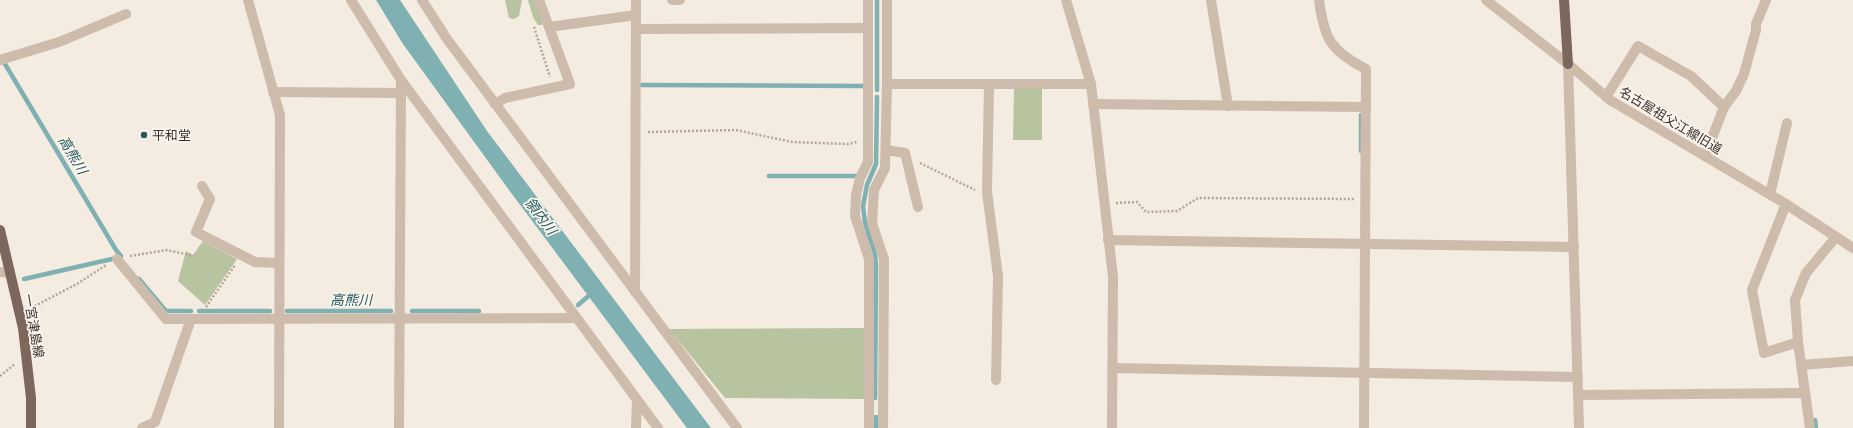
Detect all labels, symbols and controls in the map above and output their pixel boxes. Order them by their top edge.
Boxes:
street label: 名古屋祖父江線旧道 [1616,82,1726,159]
place label: 平和堂 [152,126,191,145]
marker: 平和堂 [139,130,149,140]
water label: 高熊川 [54,132,93,180]
water label: 領内川 [520,193,563,240]
water label: 高熊川 [330,290,374,310]
street label: 一宮津島線 [19,292,49,360]

